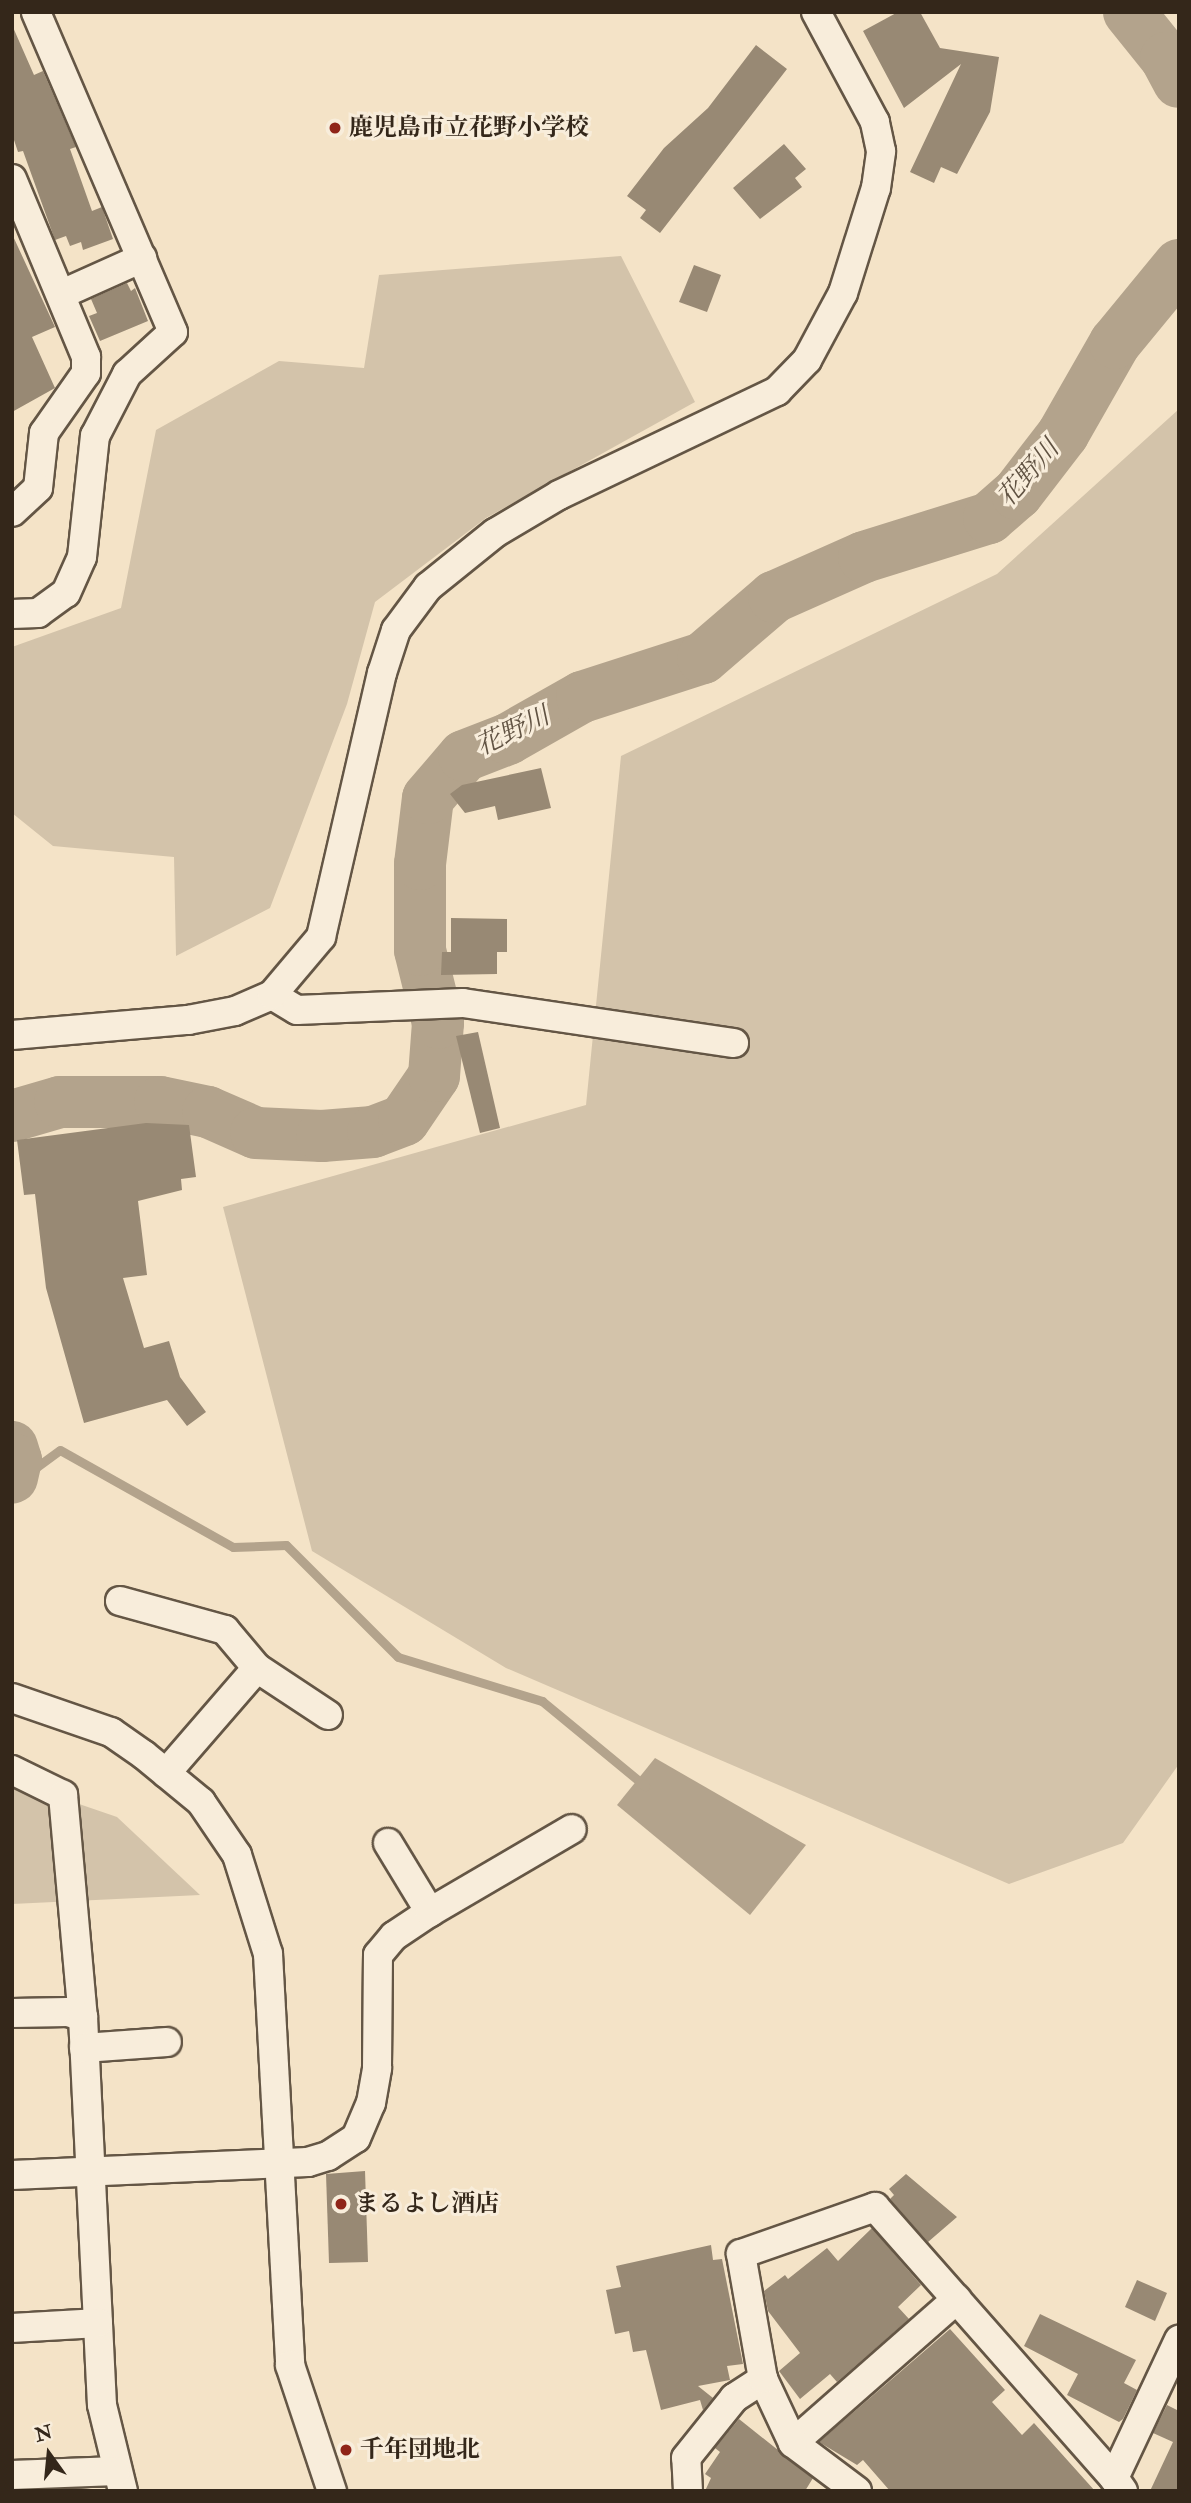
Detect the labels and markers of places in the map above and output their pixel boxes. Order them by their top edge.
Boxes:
place label: 鹿児島市立花野小学校 [349,114,589,142]
marker: 鹿児島市立花野小学校 [327,120,343,136]
place label: まるよし酒店 [355,2190,499,2218]
marker: まるよし酒店 [333,2196,349,2212]
place label: 千年団地北 [360,2436,480,2464]
marker: 千年団地北 [338,2442,354,2458]

